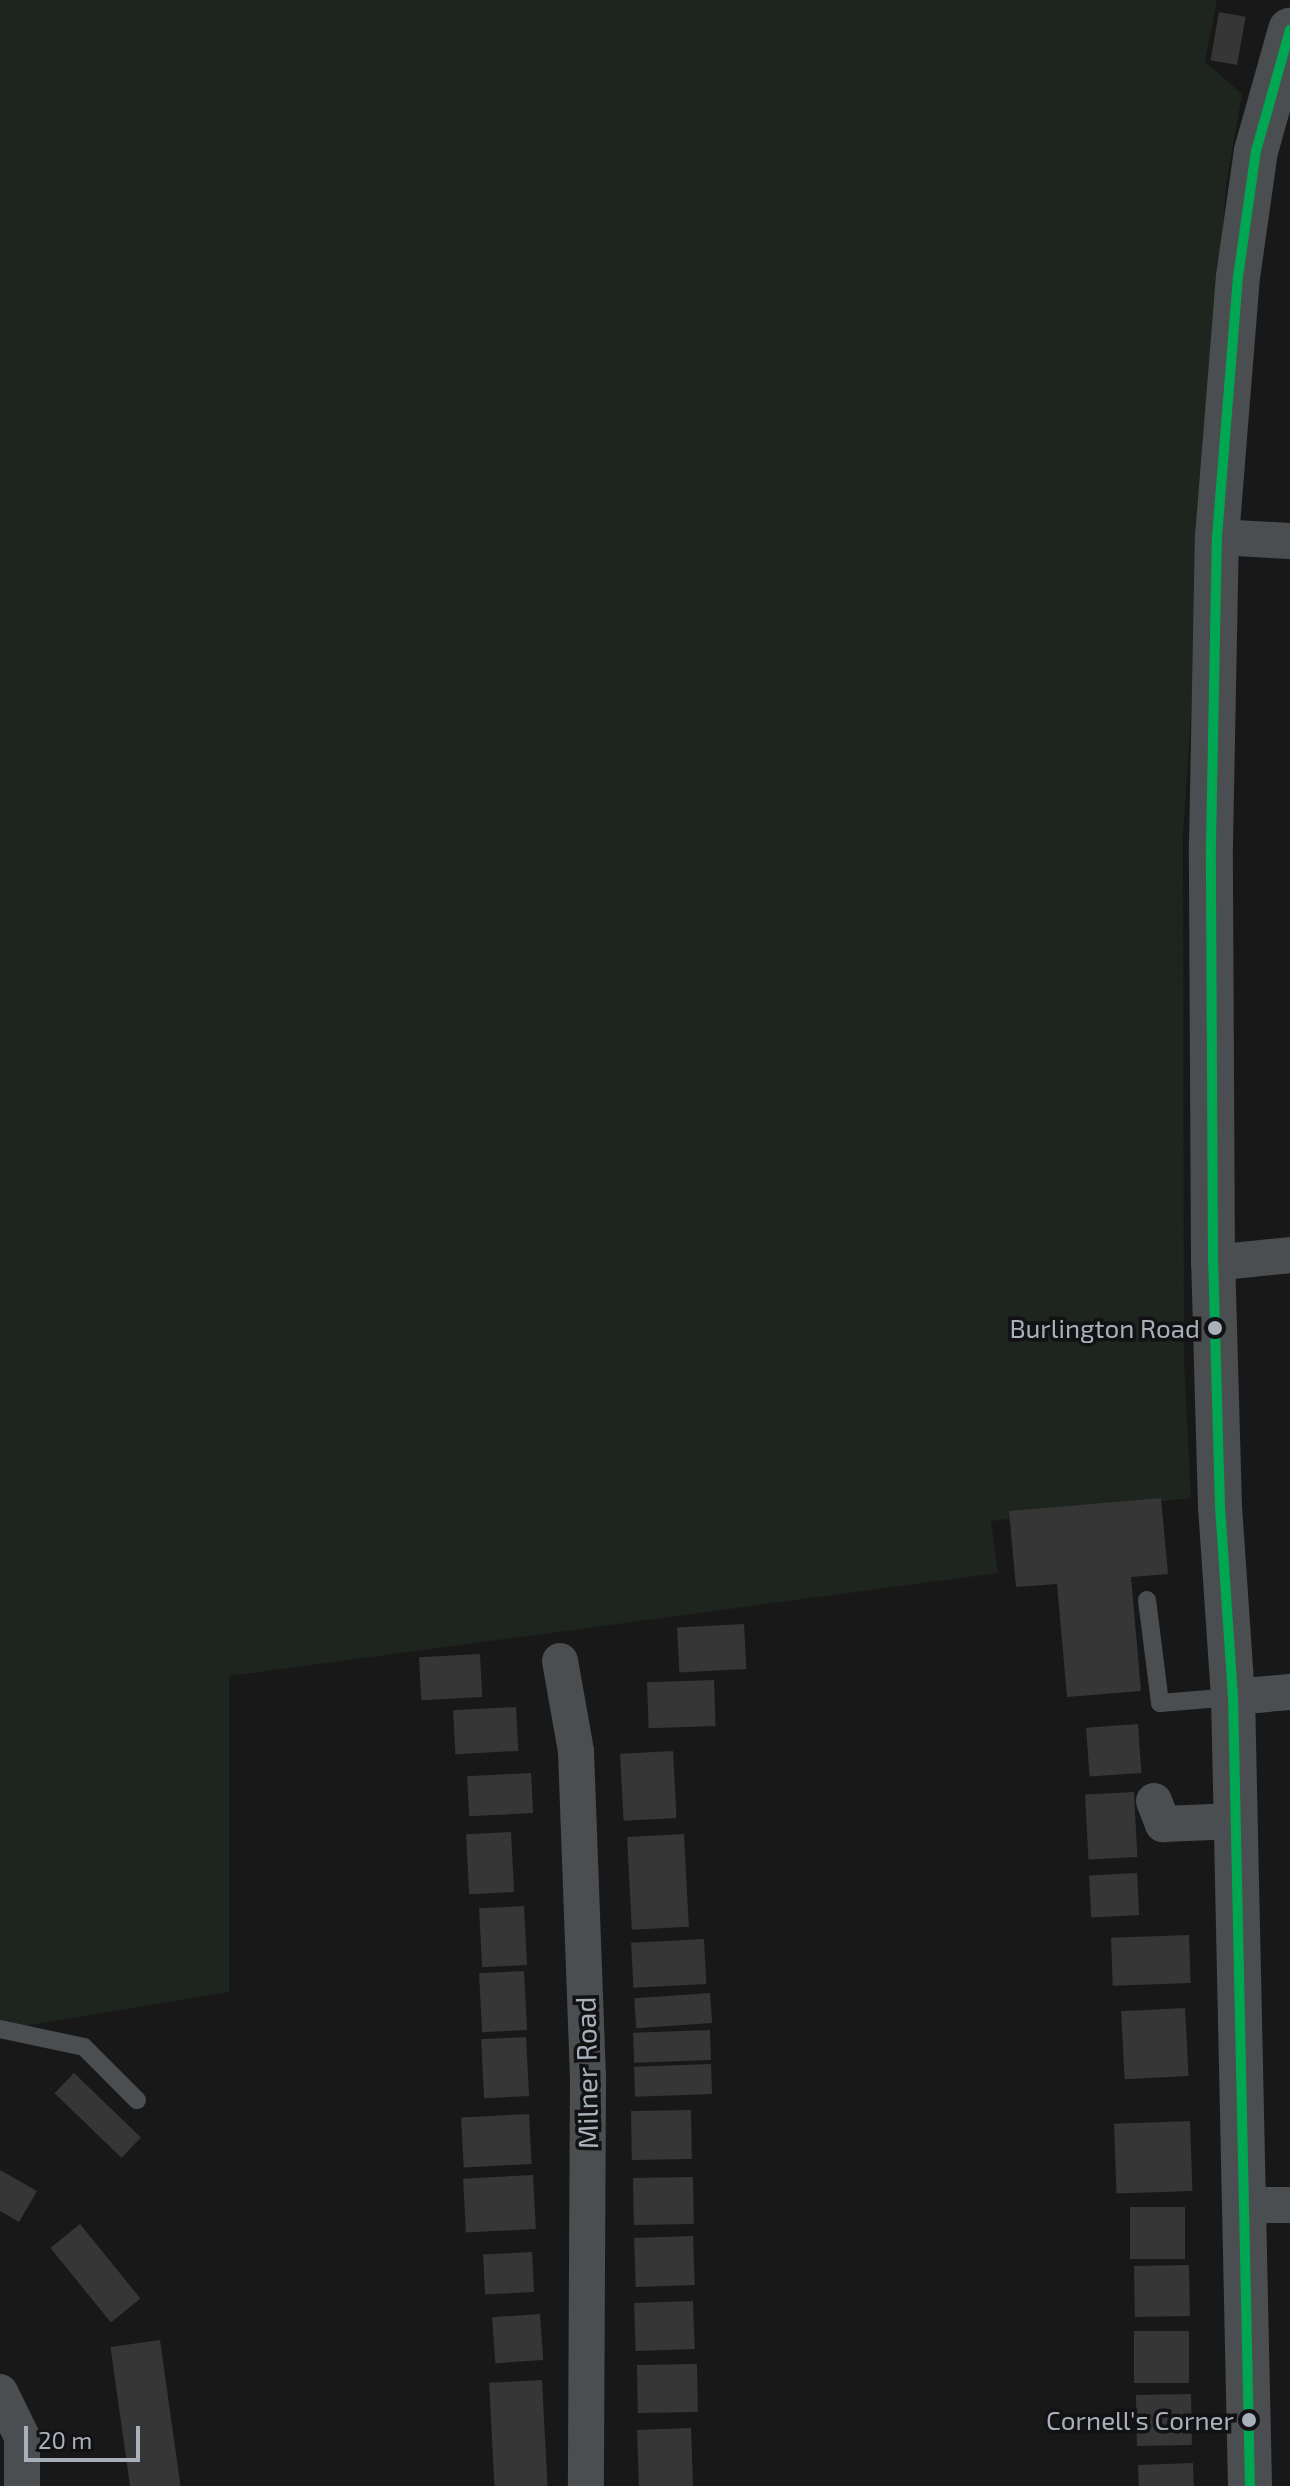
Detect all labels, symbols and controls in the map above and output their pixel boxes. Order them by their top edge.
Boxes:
place label: Burlington Road [1009,1312,1200,1344]
marker: Burlington Road [1207,1320,1223,1336]
street label: Milner Road [568,1996,604,2150]
place label: Cornell's Corner [1046,2404,1234,2436]
scale bar [28,2410,144,2460]
marker: Cornell's Corner [1241,2412,1257,2428]
text: 20 m [38,2425,92,2454]

